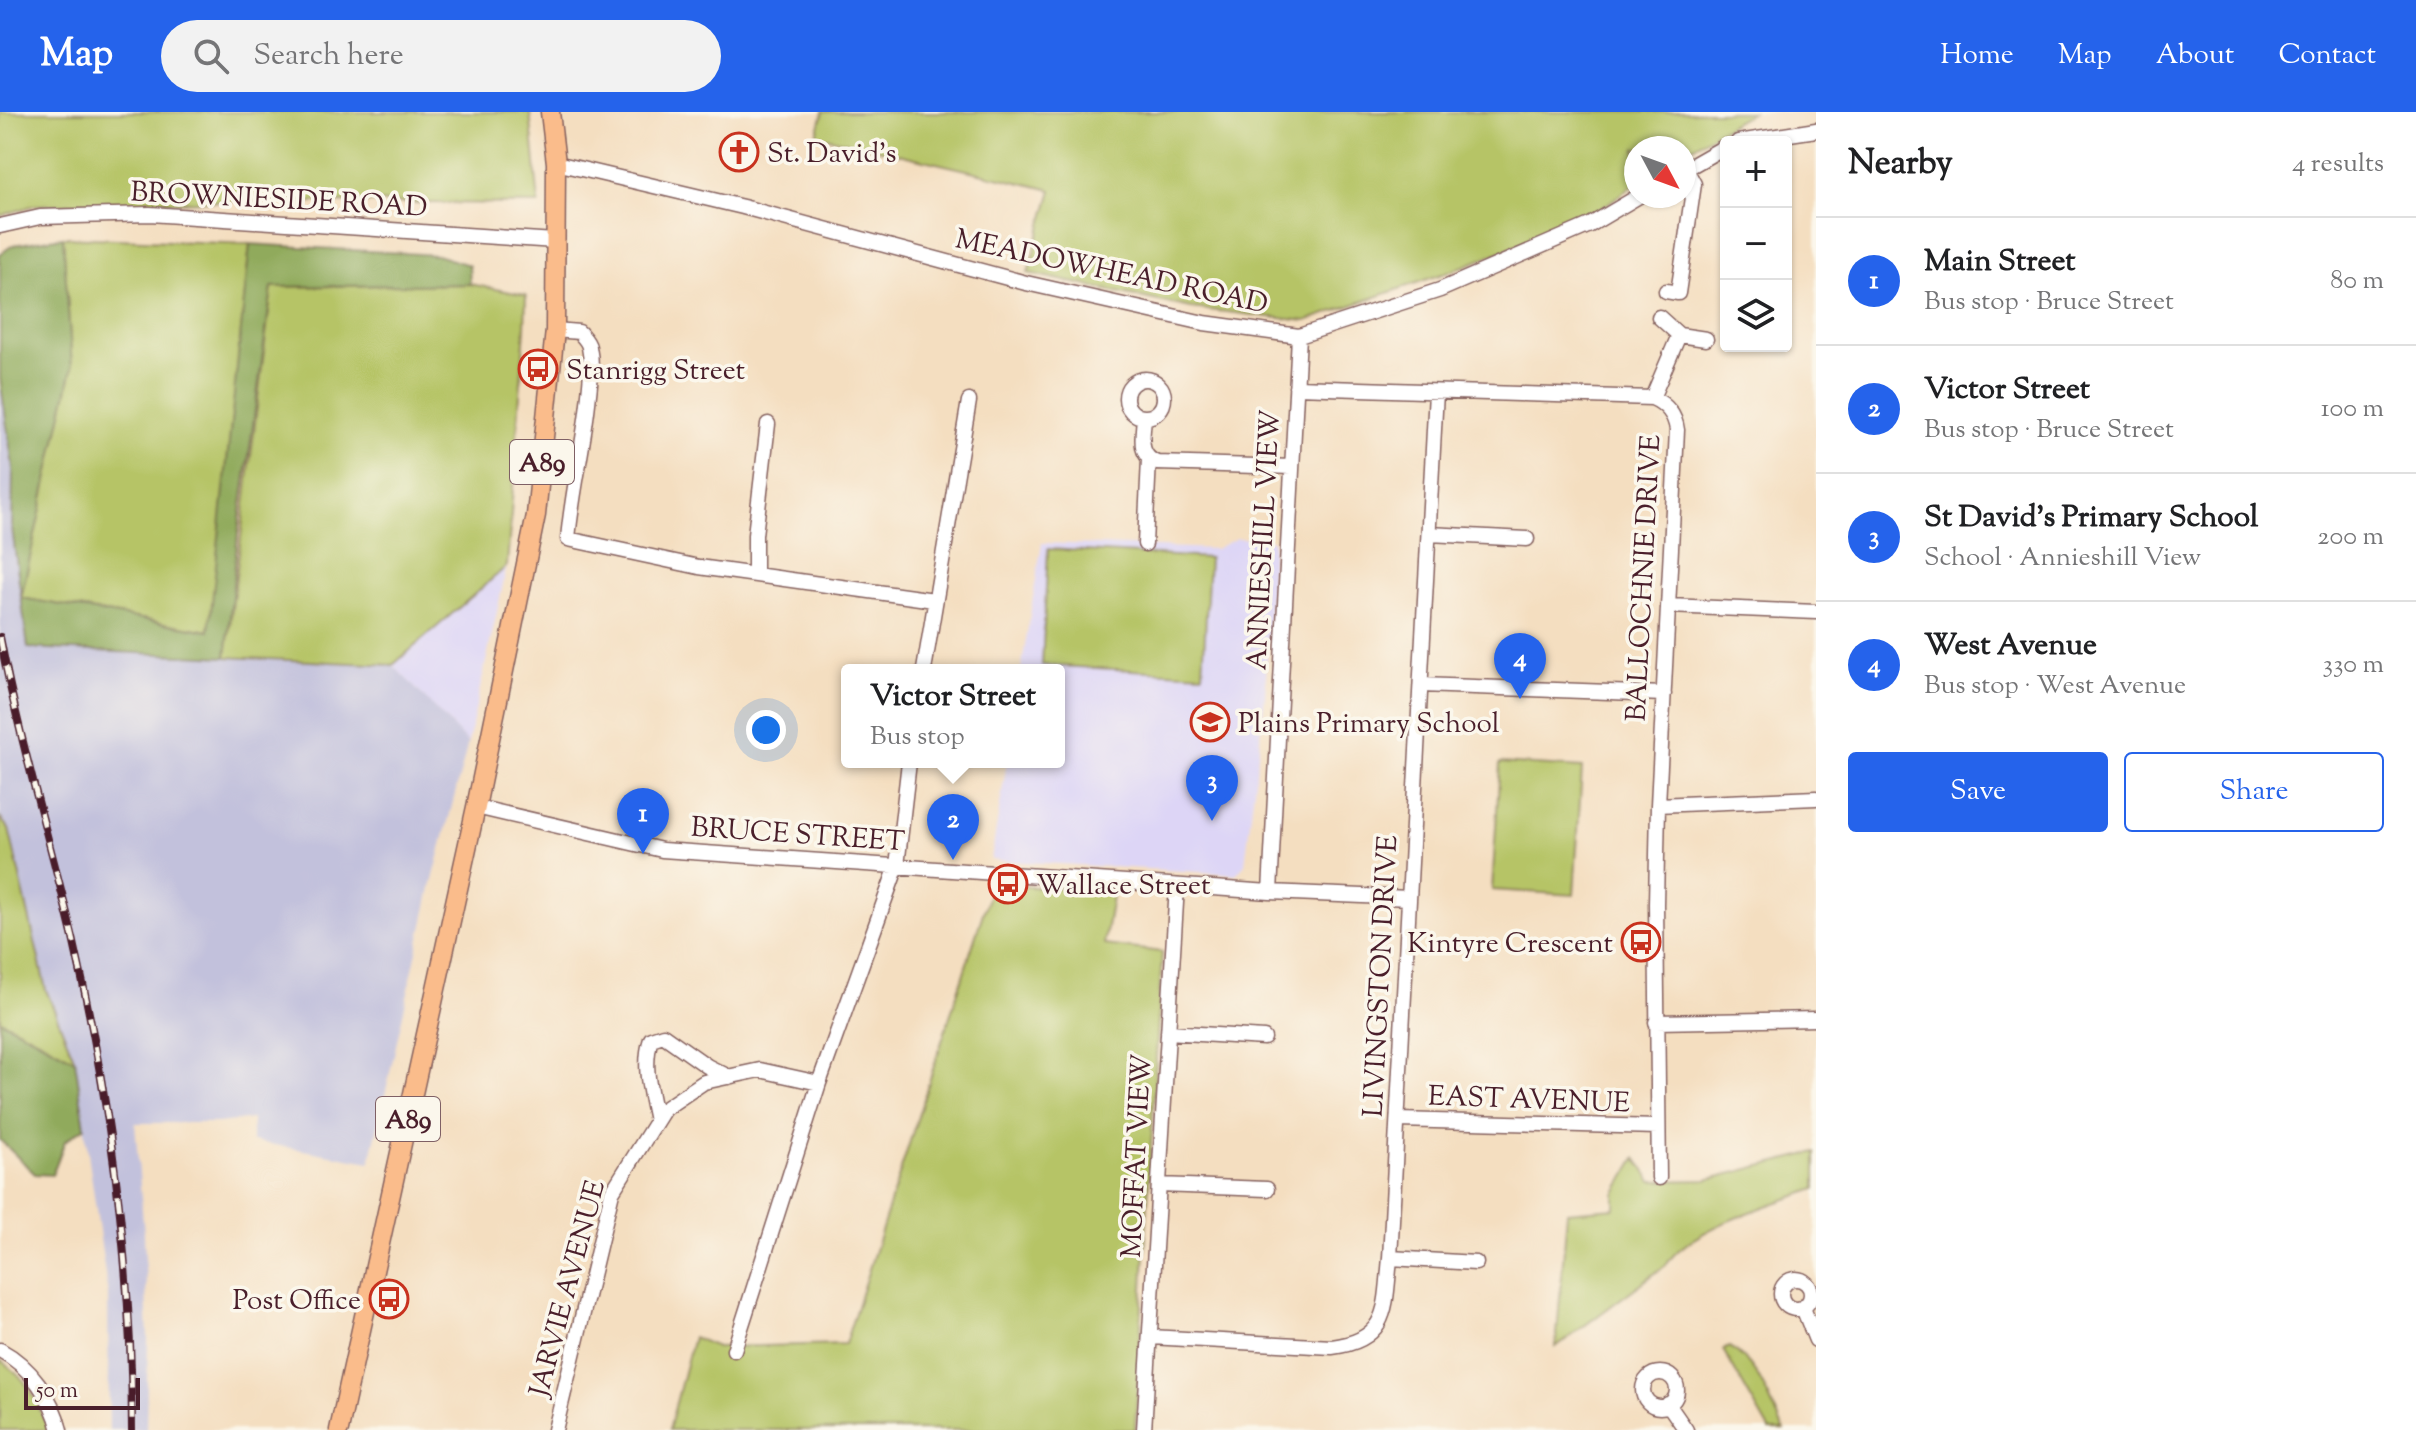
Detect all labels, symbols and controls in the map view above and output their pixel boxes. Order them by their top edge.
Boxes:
search box [161,20,721,92]
text: Map [40,29,113,83]
icon: search [189,34,233,78]
text: Search here [253,35,404,78]
text: Home [1940,36,2014,76]
text: Map [2058,36,2112,76]
text: About [2156,36,2234,76]
text: Contact [2278,36,2376,76]
church icon: St. David's [718,131,760,173]
place label: St. David's [767,135,897,175]
north arrow [1624,136,1696,208]
map controls [1720,136,1792,352]
button: + [1720,136,1792,208]
text: Nearby [1848,140,1953,189]
text: 4 results [2292,146,2384,183]
street label: BROWNIESIDE ROAD [129,173,428,229]
button: − [1720,208,1792,280]
street label: MEADOWHEAD ROAD [951,220,1271,326]
text: Main Street [1924,241,2076,284]
text: 1 [1870,263,1878,300]
text: 80 m [2330,263,2384,300]
button: layers [1720,280,1792,352]
text: Bus stop · Bruce Street [1924,284,2174,321]
bus stop icon: Stanrigg Street [517,348,559,390]
place label: Stanrigg Street [566,352,746,392]
text: Victor Street [1924,369,2090,412]
text: 2 [1868,391,1880,428]
text: 100 m [2321,391,2384,428]
street label: ANNIESHILL VIEW [1238,409,1292,672]
text: Bus stop · Bruce Street [1924,412,2174,449]
street label: BALLOCHNIE DRIVE [1618,434,1672,723]
road number: A89 [510,440,574,484]
text: St David's Primary School [1924,497,2258,540]
text: 3 [1869,519,1879,556]
text: 200 m [2317,519,2384,556]
text: School · Annieshill View [1924,540,2201,577]
text: West Avenue [1924,625,2097,668]
pin: 4 [1494,633,1546,699]
text: 4 [1867,647,1881,684]
text: 330 m [2322,647,2384,684]
popup [841,664,1065,768]
text: Bus stop · West Avenue [1924,668,2186,705]
text: Victor Street [870,676,1036,719]
school or university icon: Plains Primary School [1189,701,1231,743]
place label: Plains Primary School [1238,705,1500,745]
your location [746,710,786,750]
text: Bus stop [870,719,965,756]
button: Save [1848,752,2108,832]
button: Share [2124,752,2384,832]
pin: 3 [1186,755,1238,821]
pin: 1 [617,788,669,854]
pin: 2 [927,794,979,860]
street label: BRUCE STREET [689,809,906,863]
street label: LIVINGSTON DRIVE [1355,834,1409,1118]
bus stop icon: Wallace Street [987,863,1029,905]
place label: Wallace Street [1036,867,1211,907]
bus stop icon: Kintyre Crescent [1620,921,1662,963]
place label: Kintyre Crescent [1407,925,1613,965]
street label: MOFFAT VIEW [1113,1053,1163,1259]
street label: EAST AVENUE [1427,1077,1631,1125]
road number: A89 [376,1097,440,1141]
street label: JARVIE AVENUE [520,1176,617,1403]
bus stop icon: Post Office [368,1278,410,1320]
place label: Post Office [232,1282,361,1322]
scale bar [24,1374,140,1410]
text: 50 m [36,1376,78,1408]

